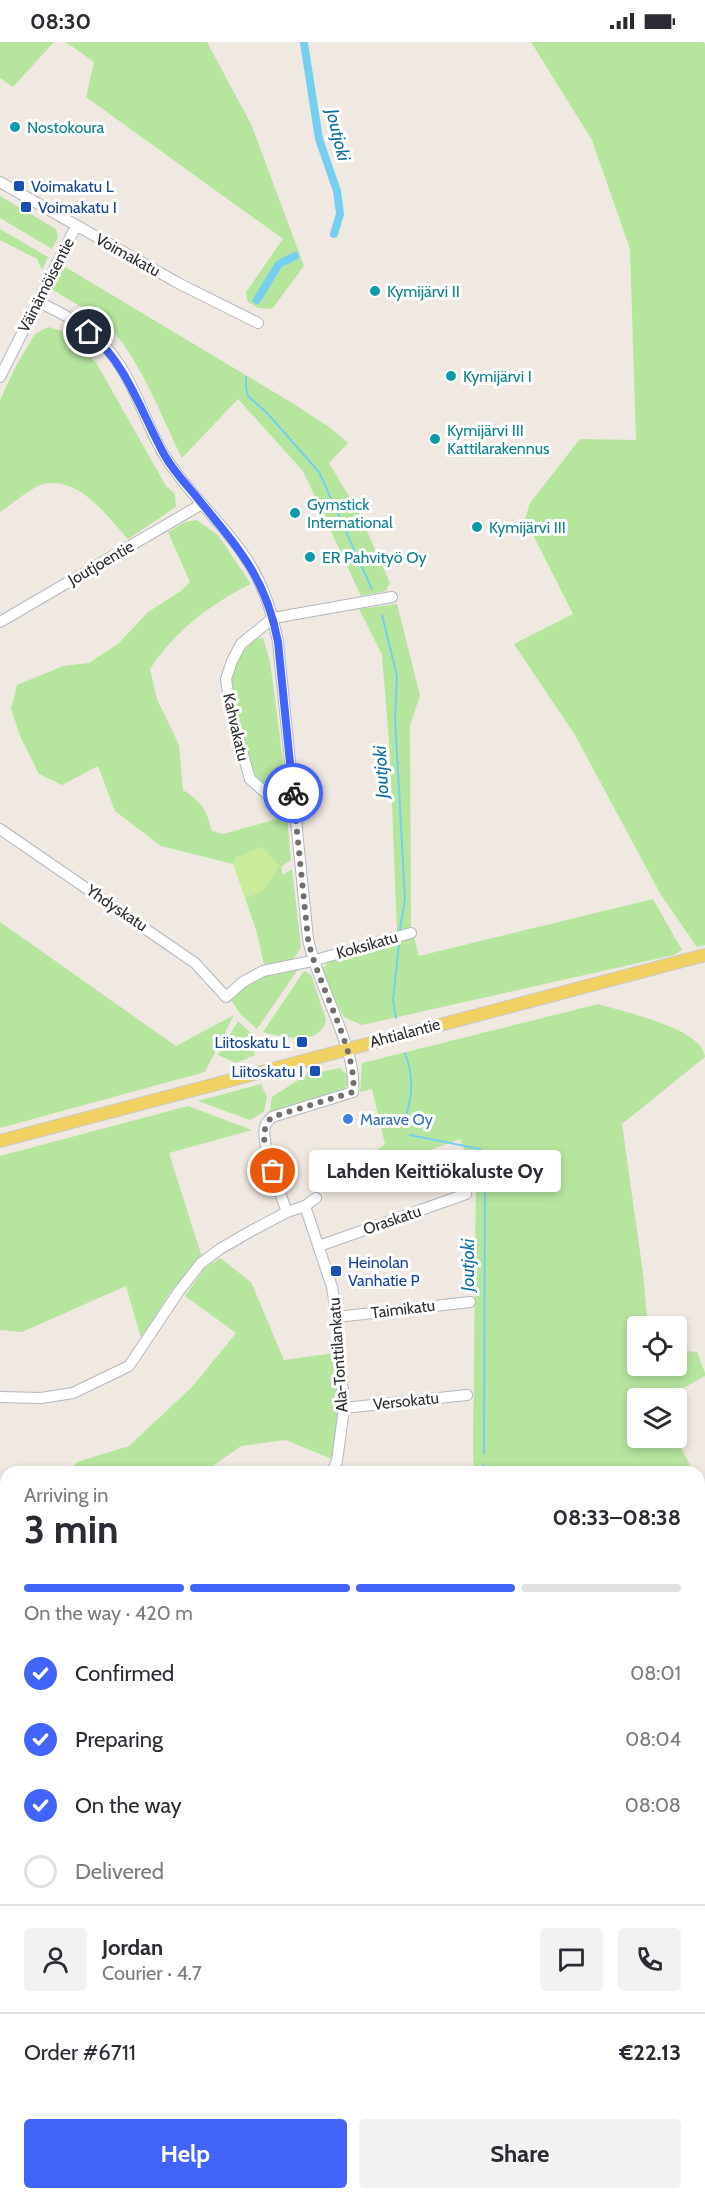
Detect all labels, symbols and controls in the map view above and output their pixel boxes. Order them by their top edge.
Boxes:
text: 08:30 [30,8,91,35]
water label: Joutjoki [320,105,355,164]
place label: Nostokoura [27,118,105,137]
marker: Nostokoura [8,120,22,134]
place label: Voimakatu L [31,177,114,196]
marker: Voimakatu L [12,179,26,193]
place label: Voimakatu I [38,198,117,217]
marker: Voimakatu I [19,200,33,214]
street label: Voimakatu [92,229,164,281]
street label: Väinämöisentie [14,235,78,335]
place label: Kymijärvi II [387,282,460,301]
marker: Kymijärvi II [368,284,382,298]
pin [63,306,114,357]
icon: home [72,315,105,348]
place label: Kymijärvi I [463,367,532,386]
marker: Kymijärvi I [444,369,458,383]
place label: Kymijärvi III Kattilarakennus [447,421,550,458]
marker: Kymijärvi III Kattilarakennus [428,432,442,446]
place label: Gymstick International [307,495,393,532]
marker: Gymstick International [288,506,302,520]
place label: Kymijärvi III [489,518,566,537]
marker: Kymijärvi III [470,520,484,534]
street label: Joutjoentie [64,537,137,590]
place label: ER Pahvityö Oy [322,548,427,567]
marker: ER Pahvityö Oy [303,550,317,564]
street label: Kahvakatu [219,691,253,763]
water label: Joutjoki [369,744,393,801]
courier [263,763,323,823]
icon: bike [277,777,310,810]
street label: Yhdyskatu [82,880,151,935]
street label: Koksikatu [334,927,400,963]
street label: Ahtialantie [368,1014,442,1052]
place label: Liitoskatu L [214,1033,290,1052]
marker: Liitoskatu L [295,1035,309,1049]
place label: Liitoskatu I [231,1062,303,1081]
marker: Liitoskatu I [308,1064,322,1078]
place label: Marave Oy [360,1110,433,1129]
marker: Marave Oy [341,1112,355,1126]
pin [247,1145,298,1196]
callout: Lahden Keittiökaluste Oy [309,1150,561,1192]
icon: bag [256,1154,289,1187]
text: Lahden Keittiökaluste Oy [327,1159,543,1183]
street label: Oraskatu [361,1201,423,1239]
water label: Joutjoki [457,1237,479,1293]
place label: Heinolan Vanhatie P [348,1253,420,1290]
marker: Heinolan Vanhatie P [329,1264,343,1278]
street label: Taimikatu [370,1296,436,1322]
street label: Ala-Tonttilankatu [325,1297,351,1413]
map controls [627,1316,687,1448]
button: locate [627,1316,687,1376]
street label: Versokatu [372,1388,440,1414]
button: layers [627,1388,687,1448]
text: Arriving in [24,1483,108,1507]
text: 08:33–08:38 [553,1504,681,1531]
text: 3 min [24,1505,119,1553]
text: On the way · 420 m [24,1601,193,1625]
icon: check [24,1657,57,1690]
text: Confirmed [75,1660,174,1687]
text: 08:01 [630,1661,681,1685]
icon: check [24,1723,57,1756]
text: Preparing [75,1726,163,1753]
text: 08:04 [625,1727,681,1751]
icon: check [24,1789,57,1822]
text: On the way [75,1792,182,1819]
text: 08:08 [625,1793,681,1817]
text: Delivered [75,1858,164,1885]
button: person [24,1928,87,1991]
button: chat [540,1928,603,1991]
button: phone [618,1928,681,1991]
text: Jordan [102,1934,163,1961]
text: Courier · 4.7 [102,1961,202,1985]
text: Order #6711 [24,2039,136,2066]
text: €22.13 [619,2039,681,2066]
button: Help [24,2119,347,2188]
button: Share [359,2119,681,2188]

